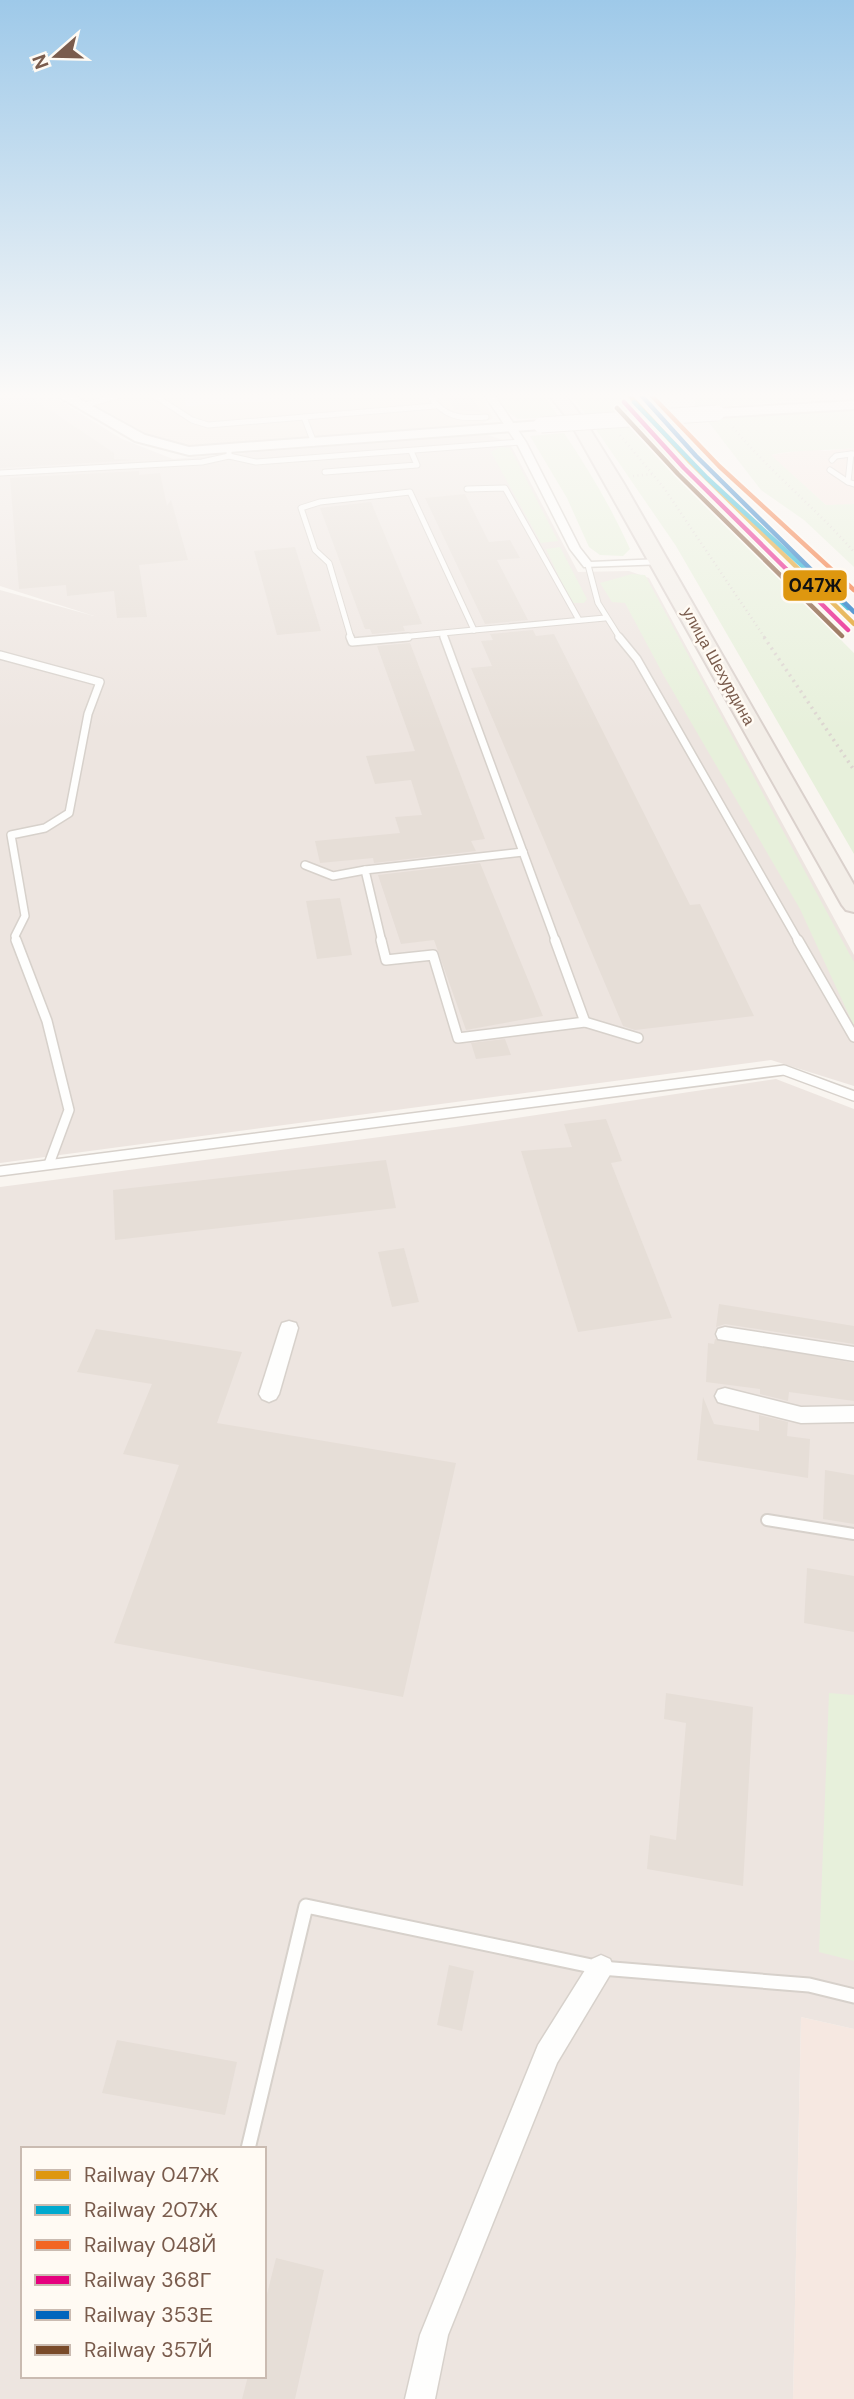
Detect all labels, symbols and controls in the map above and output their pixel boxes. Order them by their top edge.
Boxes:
north arrow [21,21,91,91]
text: N [26,51,55,72]
line badge: 047Ж [782,569,848,602]
text: 047Ж [788,573,842,598]
street label: улица Шехурдина [677,604,760,729]
legend [21,2147,266,2378]
text: Railway 047Ж [84,2161,220,2189]
text: Railway 207Ж [84,2196,219,2224]
text: Railway 048Й [84,2231,216,2259]
text: Railway 368Г [84,2266,211,2294]
text: Railway 353Е [84,2301,213,2329]
text: Railway 357Й [84,2336,213,2364]

